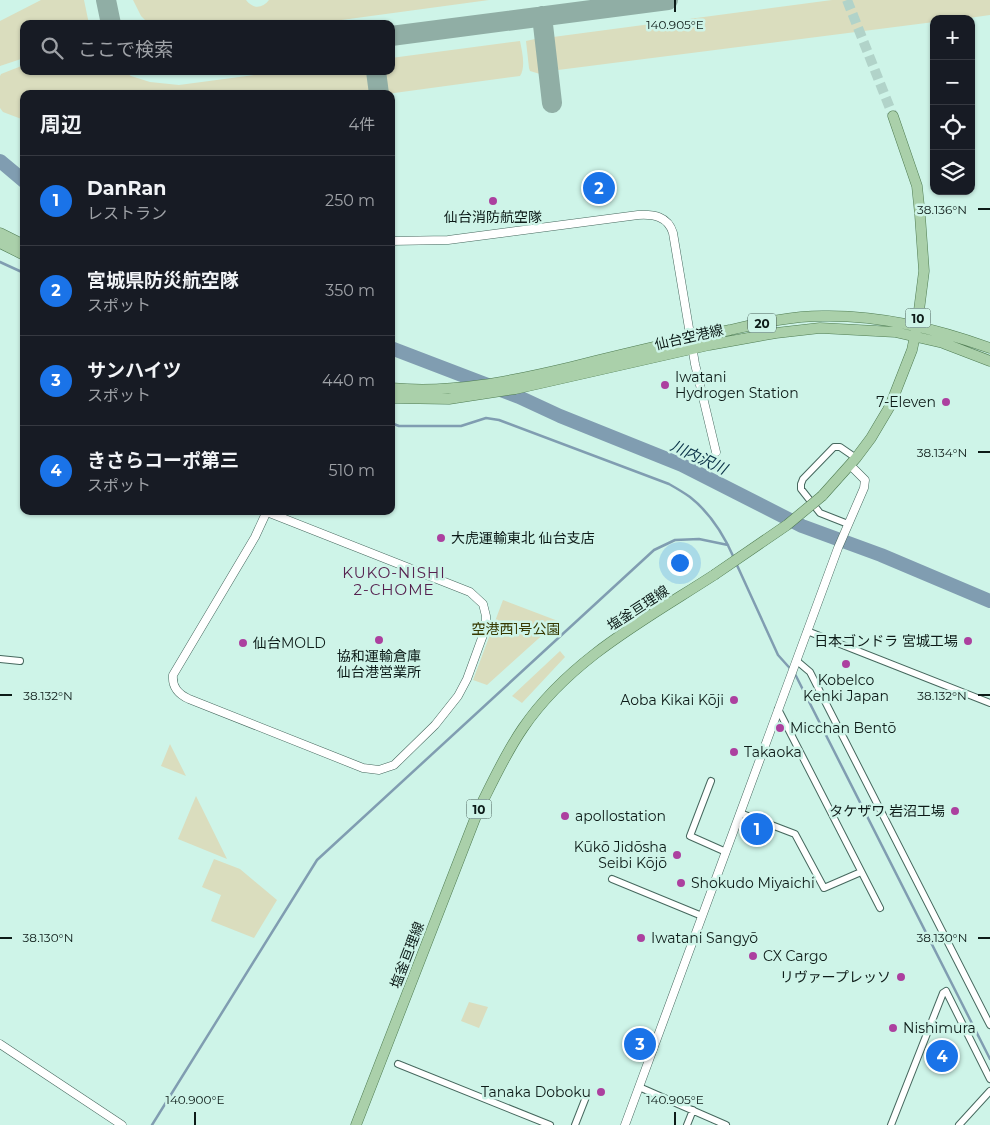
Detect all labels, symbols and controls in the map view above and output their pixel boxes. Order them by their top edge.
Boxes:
map controls [930,15,975,195]
button: + [930,15,975,60]
text: 140.905°E [646,17,704,32]
search box [20,20,395,75]
icon: search [38,34,66,62]
text: ここで検索 [78,38,173,61]
button: − [930,60,975,105]
button: locate [930,105,975,150]
text: 周辺 [40,112,82,137]
text: 4件 [348,115,375,134]
button: layers [930,150,975,195]
pin: 2 [583,169,615,207]
text: DanRan [87,177,166,200]
text: 1 [53,191,59,210]
text: 250 m [325,191,375,210]
marker: 仙台消防航空隊 [487,195,499,207]
text: 38.136°N [917,202,967,217]
text: レストラン [87,204,167,223]
place label: 仙台消防航空隊 [444,208,542,226]
text: 宮城県防災航空隊 [87,269,239,292]
text: 2 [51,281,61,300]
text: 350 m [325,281,375,300]
text: スポット [87,296,151,315]
road number: 10 [906,308,930,328]
road number: 20 [748,314,776,332]
street label: 仙台空港線 [653,320,725,354]
text: サンハイツ [87,359,182,382]
place label: Iwatani Hydrogen Station [675,368,799,402]
text: 3 [51,371,61,390]
text: 440 m [322,371,375,390]
marker: Iwatani Hydrogen Station [659,379,671,391]
text: スポット [87,386,151,405]
place label: 7-Eleven [876,393,936,411]
marker: 7-Eleven [940,396,952,408]
water label: 川内沢川 [668,436,732,479]
text: 38.134°N [917,445,967,460]
text: きさらコーポ第三 [87,449,239,472]
text: 4 [50,461,62,480]
text: 510 m [328,461,375,480]
text: スポット [87,476,151,495]
place label: 大虎運輸東北 仙台支店 [451,529,595,547]
marker: 大虎運輸東北 仙台支店 [435,532,447,544]
your location [667,550,693,576]
district label: KUKO-NISHI 2-CHOME [342,563,446,599]
street label: 塩釜亘理線 [604,581,672,635]
park label: 空港西1号公園 [471,620,561,638]
place label: 日本ゴンドラ 宮城工場 [814,632,958,650]
place label: 仙台MOLD [253,634,326,652]
marker: 協和運輸倉庫 仙台港営業所 [373,634,385,646]
marker: 日本ゴンドラ 宮城工場 [962,635,974,647]
marker: 仙台MOLD [237,637,249,649]
place label: 協和運輸倉庫 仙台港営業所 [337,647,421,681]
marker: Kobelco Kenki Japan [840,658,852,670]
place label: Kobelco Kenki Japan [803,671,889,705]
text: 38.132°N [23,688,73,703]
text: 38.132°N [917,688,967,703]
place label: Aoba Kikai Kōji [620,691,724,709]
marker: Aoba Kikai Kōji [728,694,740,706]
place label: Micchan Bentō [790,719,896,737]
marker: Micchan Bentō [774,722,786,734]
place label: Takaoka [744,743,802,761]
marker: Takaoka [728,746,740,758]
road number: 10 [466,800,492,819]
place label: タケザワ 岩沼工場 [829,802,945,820]
marker: タケザワ 岩沼工場 [949,805,961,817]
place label: apollostation [575,807,666,825]
marker: apollostation [559,810,571,822]
pin: 1 [741,810,773,848]
place label: Kūkō Jidōsha Seibi Kōjō [574,838,667,872]
marker: Kūkō Jidōsha Seibi Kōjō [671,849,683,861]
place label: Shokudo Miyaichi [691,874,815,892]
marker: Shokudo Miyaichi [675,877,687,889]
street label: 塩釜亘理線 [386,919,428,991]
place label: Iwatani Sangyō [651,929,758,947]
text: 38.130°N [23,930,73,945]
text: 38.130°N [917,930,967,945]
marker: Iwatani Sangyō [635,932,647,944]
place label: CX Cargo [763,947,828,965]
marker: CX Cargo [747,950,759,962]
place label: リヴァープレッソ [780,968,891,986]
marker: リヴァープレッソ [895,971,907,983]
place label: Nishimura [903,1019,976,1037]
marker: Nishimura [887,1022,899,1034]
pin: 3 [624,1025,656,1063]
pin: 4 [926,1037,958,1075]
place label: Tanaka Doboku [481,1083,591,1101]
marker: Tanaka Doboku [595,1086,607,1098]
text: 140.900°E [166,1092,224,1107]
text: 140.905°E [646,1092,704,1107]

